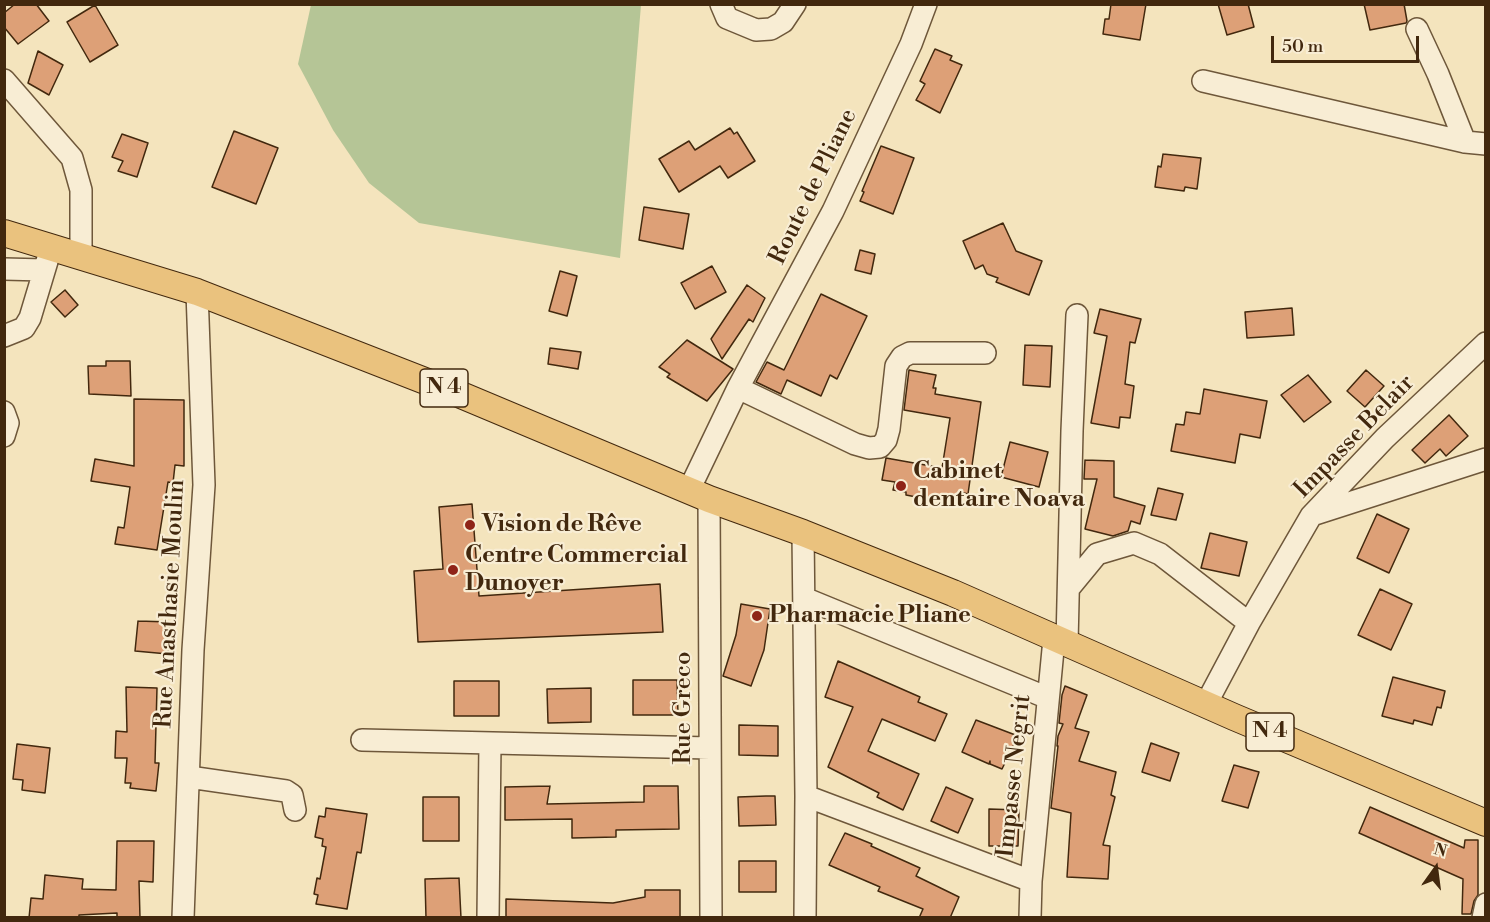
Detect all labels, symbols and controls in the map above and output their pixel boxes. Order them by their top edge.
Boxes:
scale bar [1274,24,1422,62]
text: 50 m [1282,35,1323,58]
street label: Route de Pliane [764,104,864,270]
road number: N 4 [420,369,468,407]
street label: Impasse Belair [1289,369,1421,505]
place label: Cabinet dentaire Noava [913,458,1085,514]
street label: Rue Anasthasie Moulin [150,479,192,729]
marker: Cabinet dentaire Noava [894,479,908,493]
place label: Vision de Rêve [482,511,642,539]
marker: Vision de Rêve [463,518,477,532]
place label: Centre Commercial Dunoyer [465,542,688,598]
marker: Centre Commercial Dunoyer [446,563,460,577]
place label: Pharmacie Pliane [769,602,971,630]
marker: Pharmacie Pliane [750,609,764,623]
street label: Rue Greco [670,652,698,764]
street label: Impasse Negrit [992,693,1038,859]
road number: N 4 [1246,713,1294,751]
north arrow [1406,838,1466,898]
text: N [1432,839,1449,862]

